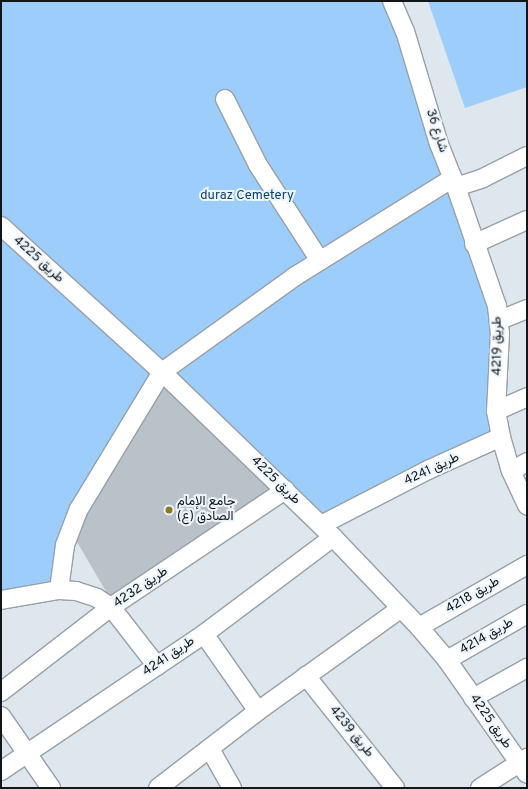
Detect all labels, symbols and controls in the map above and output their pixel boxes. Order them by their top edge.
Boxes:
street label: شارع 36 [422,107,450,155]
park label: duraz Cemetery [200,188,294,204]
street label: طريق 4225 [9,233,67,287]
street label: طريق 4219 [490,316,506,376]
street label: طريق 4241 [402,450,462,490]
street label: طريق 4225 [247,454,303,508]
place label: جامع الإمام الصادق (ع) [177,495,235,526]
marker: جامع الإمام الصادق (ع) [164,505,174,515]
street label: طريق 4232 [111,564,171,612]
street label: طريق 4218 [443,574,503,618]
street label: طريق 4214 [457,615,517,659]
street label: طريق 4241 [140,634,198,680]
street label: طريق 4225 [466,692,514,752]
street label: طريق 4239 [325,703,377,761]

